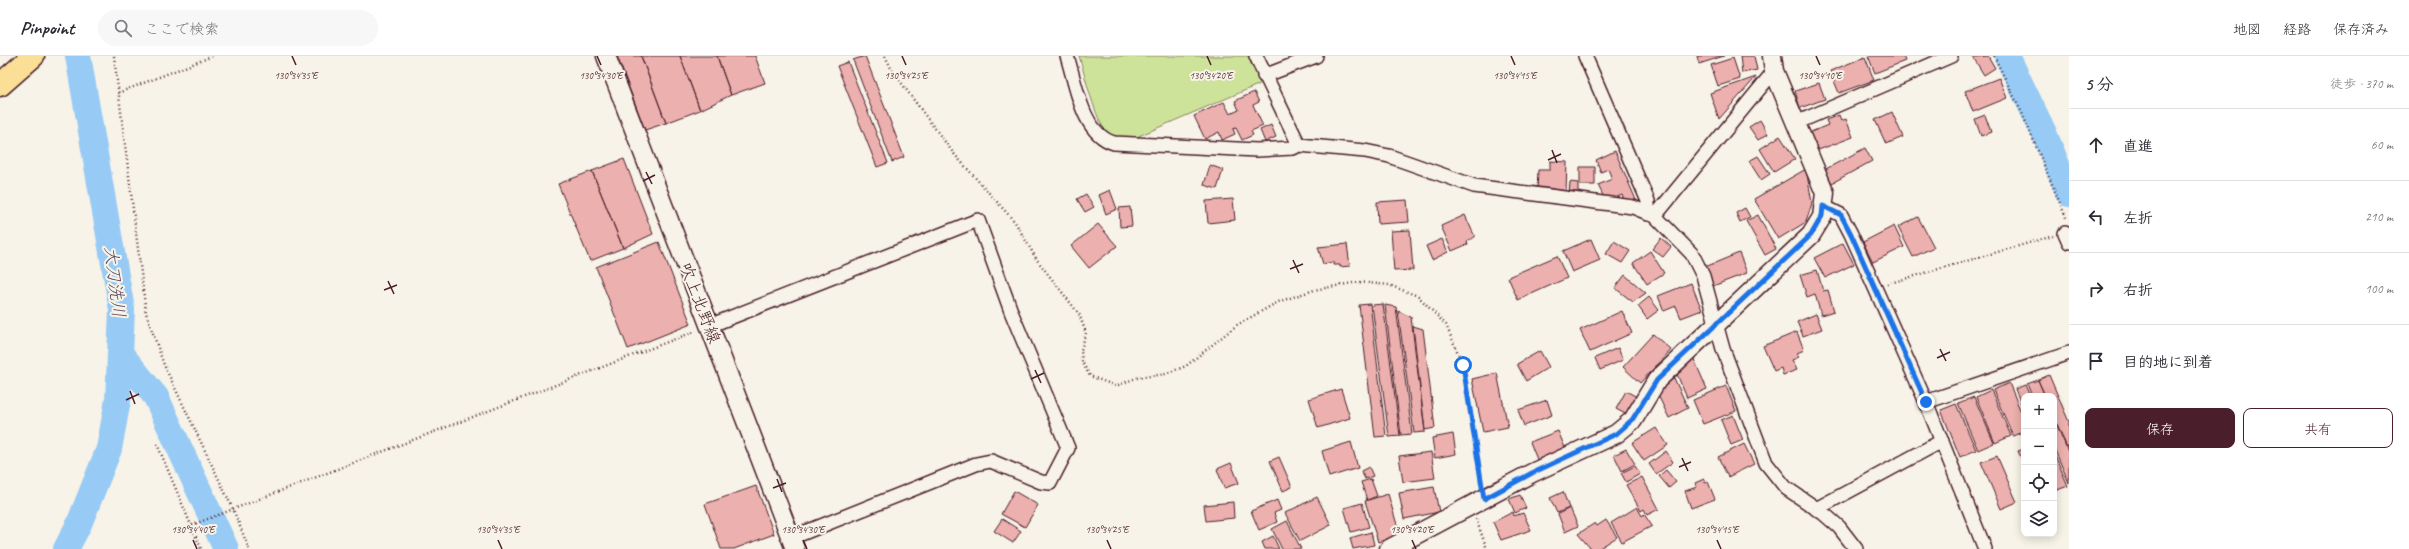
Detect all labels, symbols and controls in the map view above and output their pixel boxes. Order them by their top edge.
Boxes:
search box [98,10,378,46]
text: Pinpoint [20,16,74,40]
icon: search [112,17,134,39]
text: ここで検索 [144,20,219,39]
text: 地図 [2233,21,2261,38]
text: 経路 [2283,21,2311,38]
text: 保存済み [2333,21,2389,38]
text: 130°34'35"E [274,69,319,82]
text: 130°34'30"E [579,69,624,82]
text: 130°34'25"E [884,69,929,82]
text: 130°34'20"E [1189,69,1234,82]
text: 130°34'15"E [1493,69,1538,82]
text: 130°34'10"E [1798,69,1843,82]
text: 5 分 [2085,74,2114,95]
text: 徒歩 · 370 m [2330,76,2393,92]
icon: ahead [2085,134,2107,156]
text: 直進 [2123,137,2153,156]
text: 60 m [2371,137,2393,153]
icon: left [2085,206,2107,228]
text: 左折 [2123,209,2153,228]
text: 210 m [2365,209,2393,225]
water label: 大刀洗川 [100,245,130,319]
street label: 吹上北野線 [675,260,725,346]
icon: right [2085,278,2107,300]
text: 右折 [2123,281,2153,300]
text: 100 m [2365,281,2393,297]
icon: arrive [2085,350,2107,372]
text: 目的地に到着 [2123,353,2213,372]
route start [1454,356,1472,374]
route end [1917,393,1935,411]
map controls [2021,393,2057,537]
button: + [2021,393,2057,429]
button: 保存 [2085,408,2235,448]
button: 共有 [2243,408,2393,448]
button: − [2021,429,2057,465]
button: locate [2021,465,2057,501]
button: layers [2021,501,2057,537]
text: 130°34'40"E [171,523,216,536]
text: 130°34'35"E [476,523,521,536]
text: 130°34'30"E [781,523,826,536]
text: 130°34'25"E [1085,523,1130,536]
text: 130°34'20"E [1390,523,1435,536]
text: 130°34'15"E [1695,523,1740,536]

